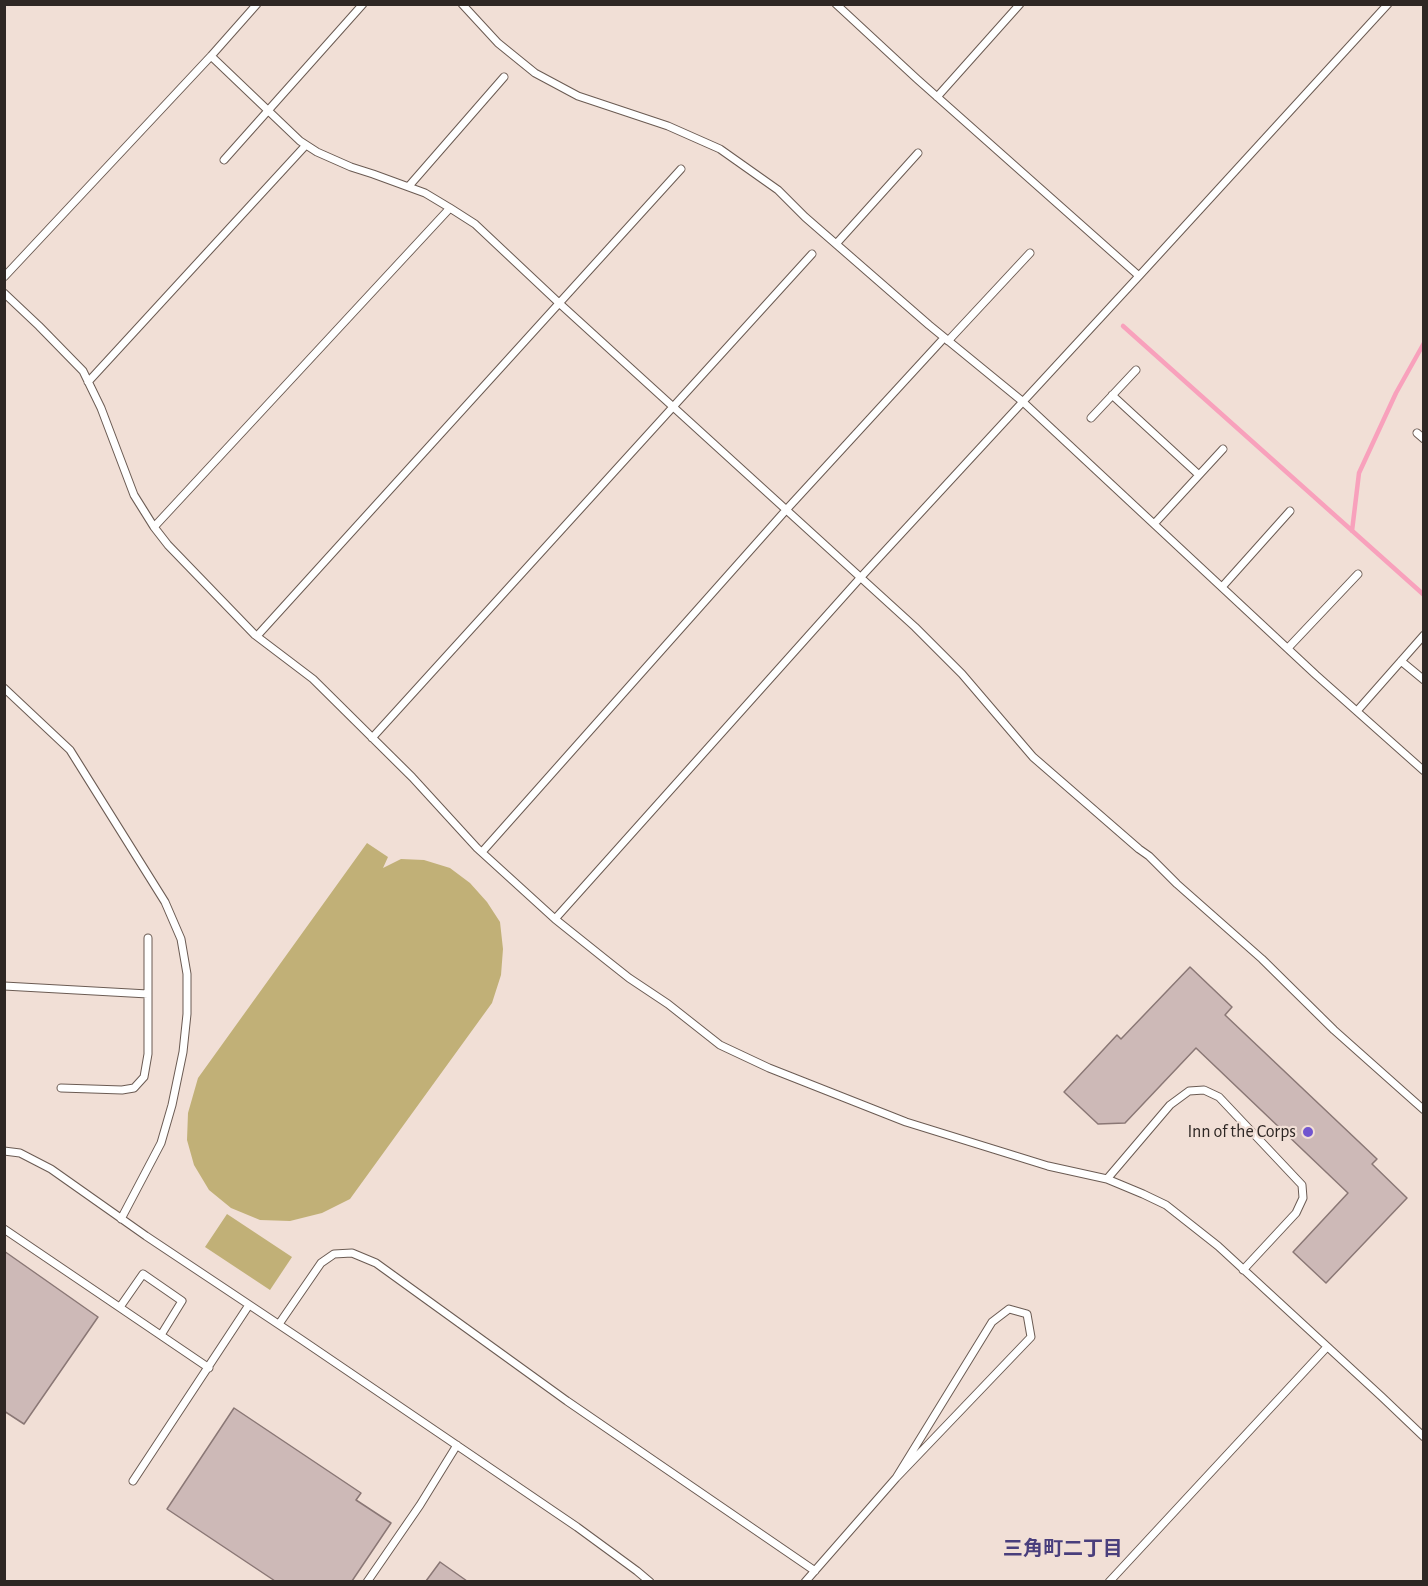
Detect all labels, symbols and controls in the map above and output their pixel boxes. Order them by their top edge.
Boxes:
place label: Inn of the Corps [1187,1121,1296,1143]
marker: Inn of the Corps [1301,1125,1315,1139]
district label: 三角町二丁目 [1003,1537,1123,1561]

